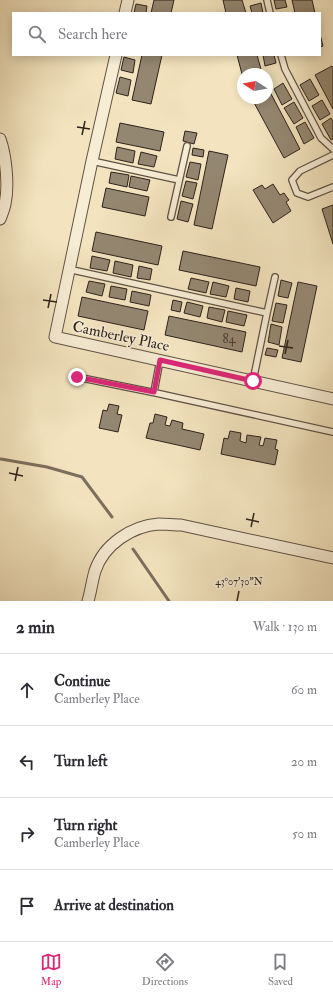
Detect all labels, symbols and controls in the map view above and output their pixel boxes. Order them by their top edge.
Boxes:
search box [12,12,321,56]
icon: search [26,23,48,45]
text: Search here [58,25,127,44]
north arrow [237,68,273,104]
street label: Camberley Place [71,317,171,356]
house number: 84 [222,331,237,347]
route end [68,368,86,386]
route start [244,372,262,390]
text: 43°07'30"N [215,576,263,588]
text: 2 min [16,617,55,638]
text: Walk · 130 m [253,619,317,635]
text: Continue [54,672,110,691]
icon: ahead [16,679,38,701]
text: 60 m [291,682,317,698]
text: Camberley Place [54,691,140,707]
icon: left [16,751,38,773]
text: Turn left [54,752,108,771]
text: 20 m [291,754,317,770]
text: Turn right [54,816,117,835]
icon: right [16,823,38,845]
text: 50 m [292,826,317,842]
text: Camberley Place [54,835,140,851]
icon: arrive [16,895,38,917]
text: Arrive at destination [54,896,174,915]
tab: Map [40,951,62,988]
tab: Directions [142,951,188,988]
tab: Saved [268,951,293,988]

